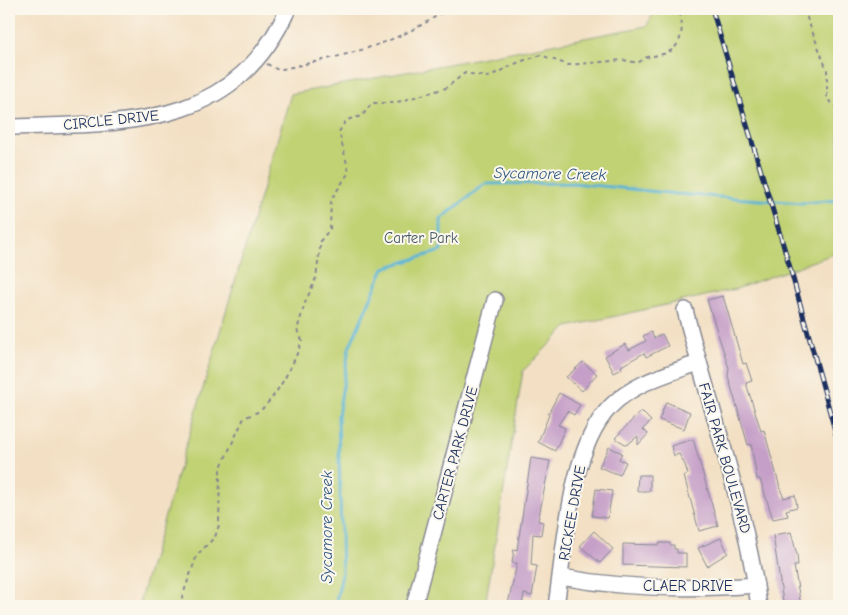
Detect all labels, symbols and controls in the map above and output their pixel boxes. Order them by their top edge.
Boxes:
street label: CIRCLE DRIVE [62,106,160,134]
water label: Sycamore Creek [494,164,607,184]
park label: Carter Park [384,229,459,247]
street label: FAIR PARK BOULEVARD [695,381,755,535]
street label: CARTER PARK DRIVE [428,384,482,522]
street label: RICKEE DRIVE [555,464,589,562]
water label: Sycamore Creek [318,471,336,583]
street label: CLAER DRIVE [643,577,733,595]

